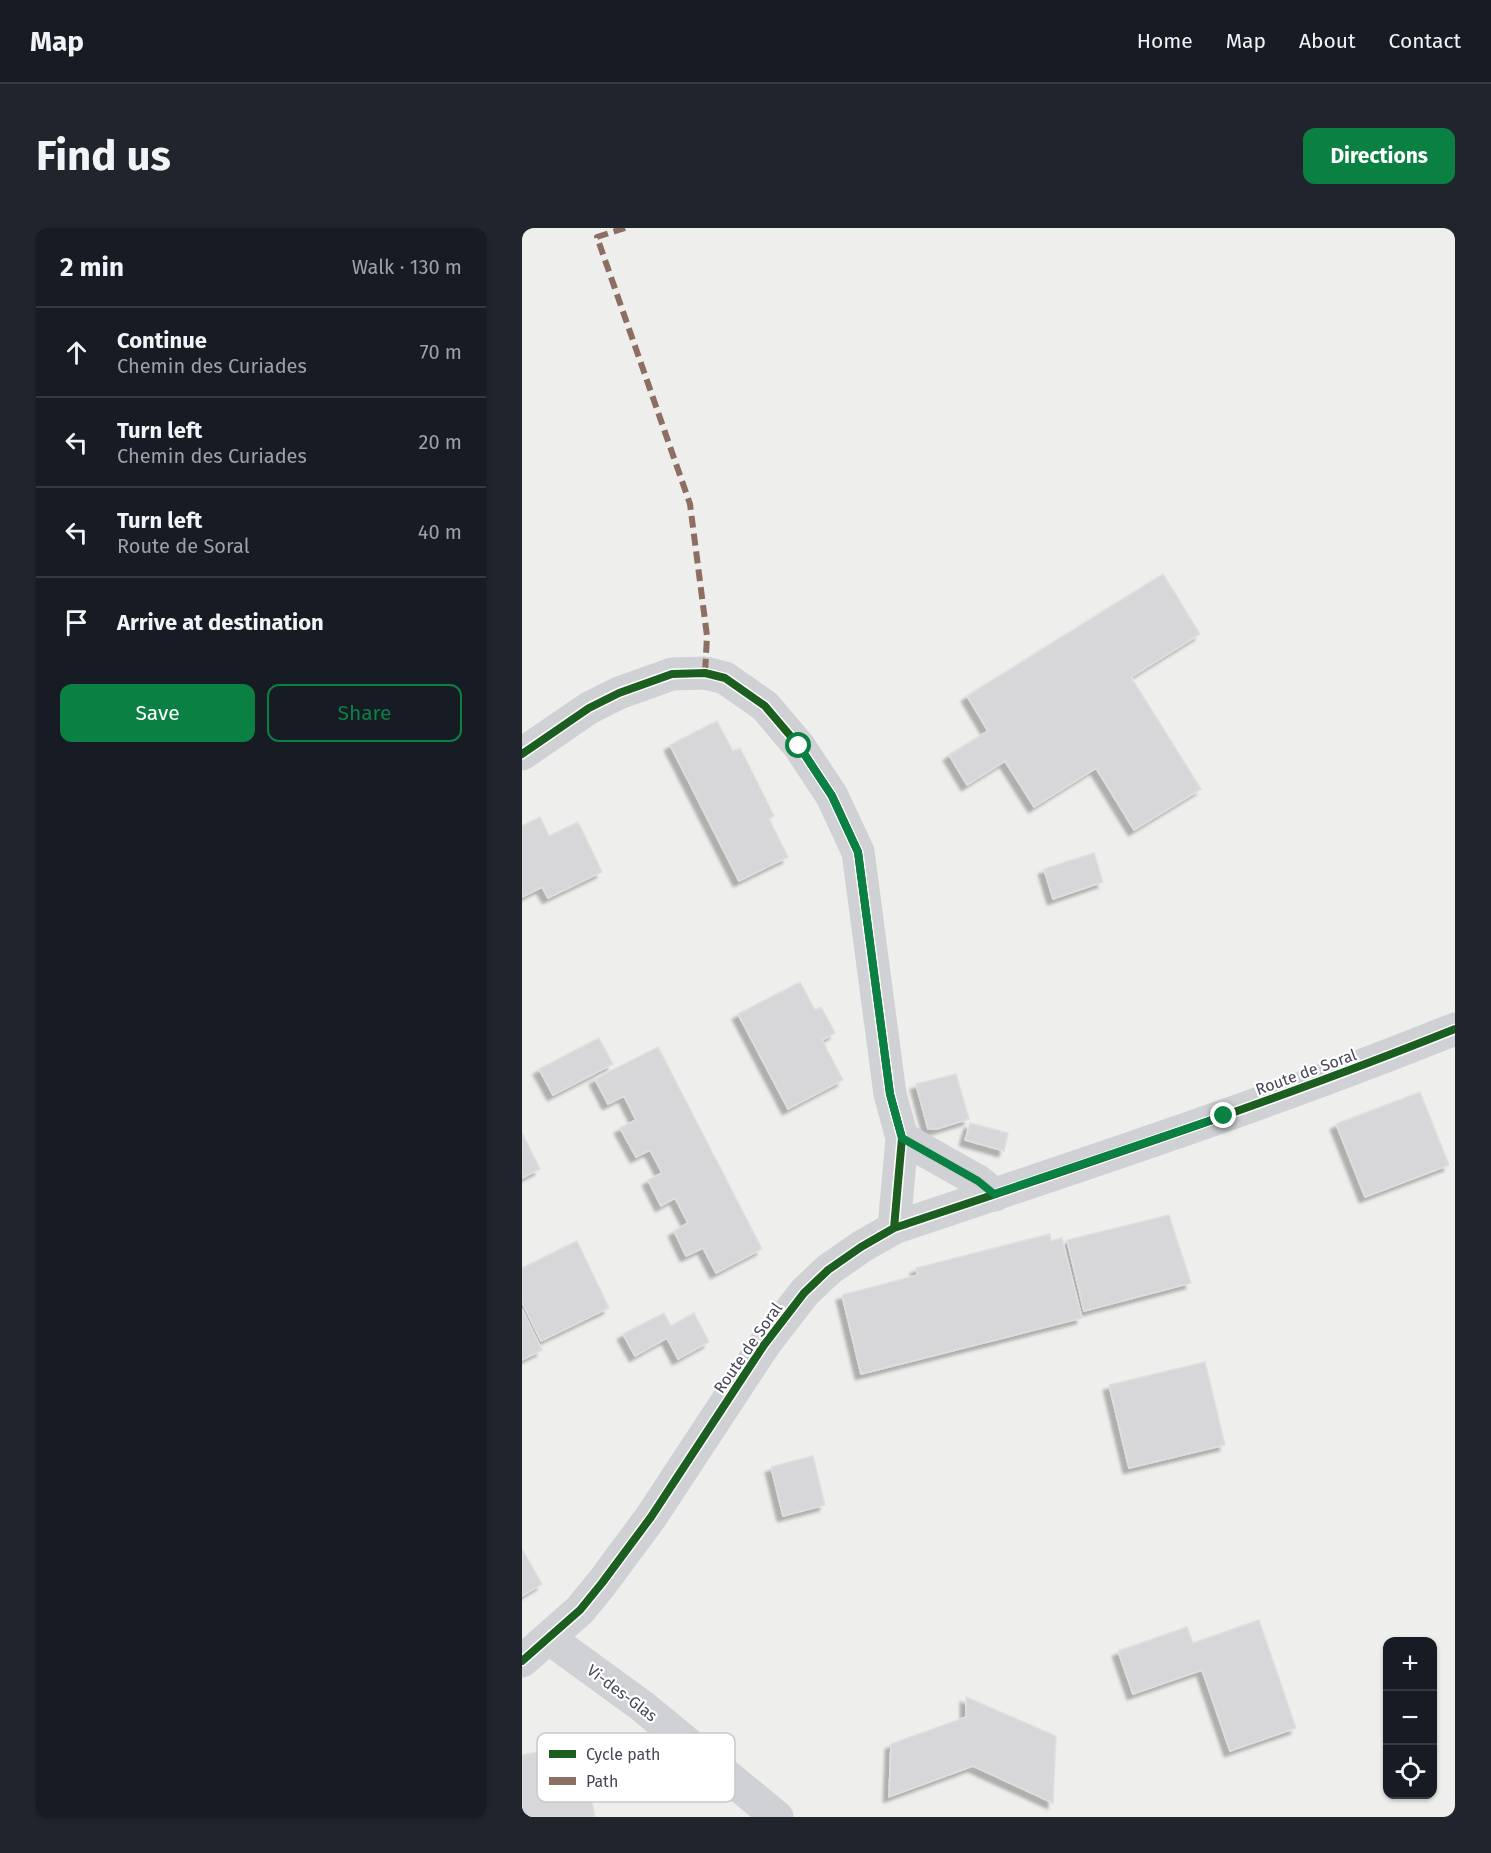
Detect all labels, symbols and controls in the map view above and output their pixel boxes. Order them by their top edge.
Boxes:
text: Map [30,25,84,58]
text: Home [1137,28,1193,54]
text: Map [1226,28,1266,54]
text: About [1299,28,1356,54]
text: Contact [1389,28,1461,54]
button: Directions [1303,128,1455,184]
text: Find us [36,131,171,181]
text: 2 min [60,252,124,283]
text: Walk · 130 m [352,255,462,279]
text: Continue [117,327,207,354]
icon: ahead [60,336,93,369]
text: 70 m [420,340,462,364]
text: Chemin des Curiades [117,354,307,378]
text: Turn left [117,417,202,444]
icon: left [60,426,93,459]
text: 20 m [419,430,462,454]
text: Chemin des Curiades [117,444,307,468]
text: Turn left [117,507,202,534]
icon: left [60,516,93,549]
text: 40 m [418,520,462,544]
text: Route de Soral [117,534,250,558]
icon: arrive [60,606,93,639]
text: Arrive at destination [117,609,324,636]
button: Save [60,684,255,742]
button: Share [267,684,462,742]
route start [785,732,811,758]
street label: Route de Soral [1253,1045,1359,1099]
route end [1210,1102,1236,1128]
street label: Route de Soral [710,1299,786,1397]
map controls [1383,1637,1437,1799]
button: + [1383,1637,1437,1691]
street label: Vi-des-Glas [583,1661,661,1725]
button: − [1383,1691,1437,1745]
legend [537,1733,735,1802]
text: Cycle path [586,1745,660,1764]
button: locate [1383,1745,1437,1799]
text: Path [586,1772,618,1791]

